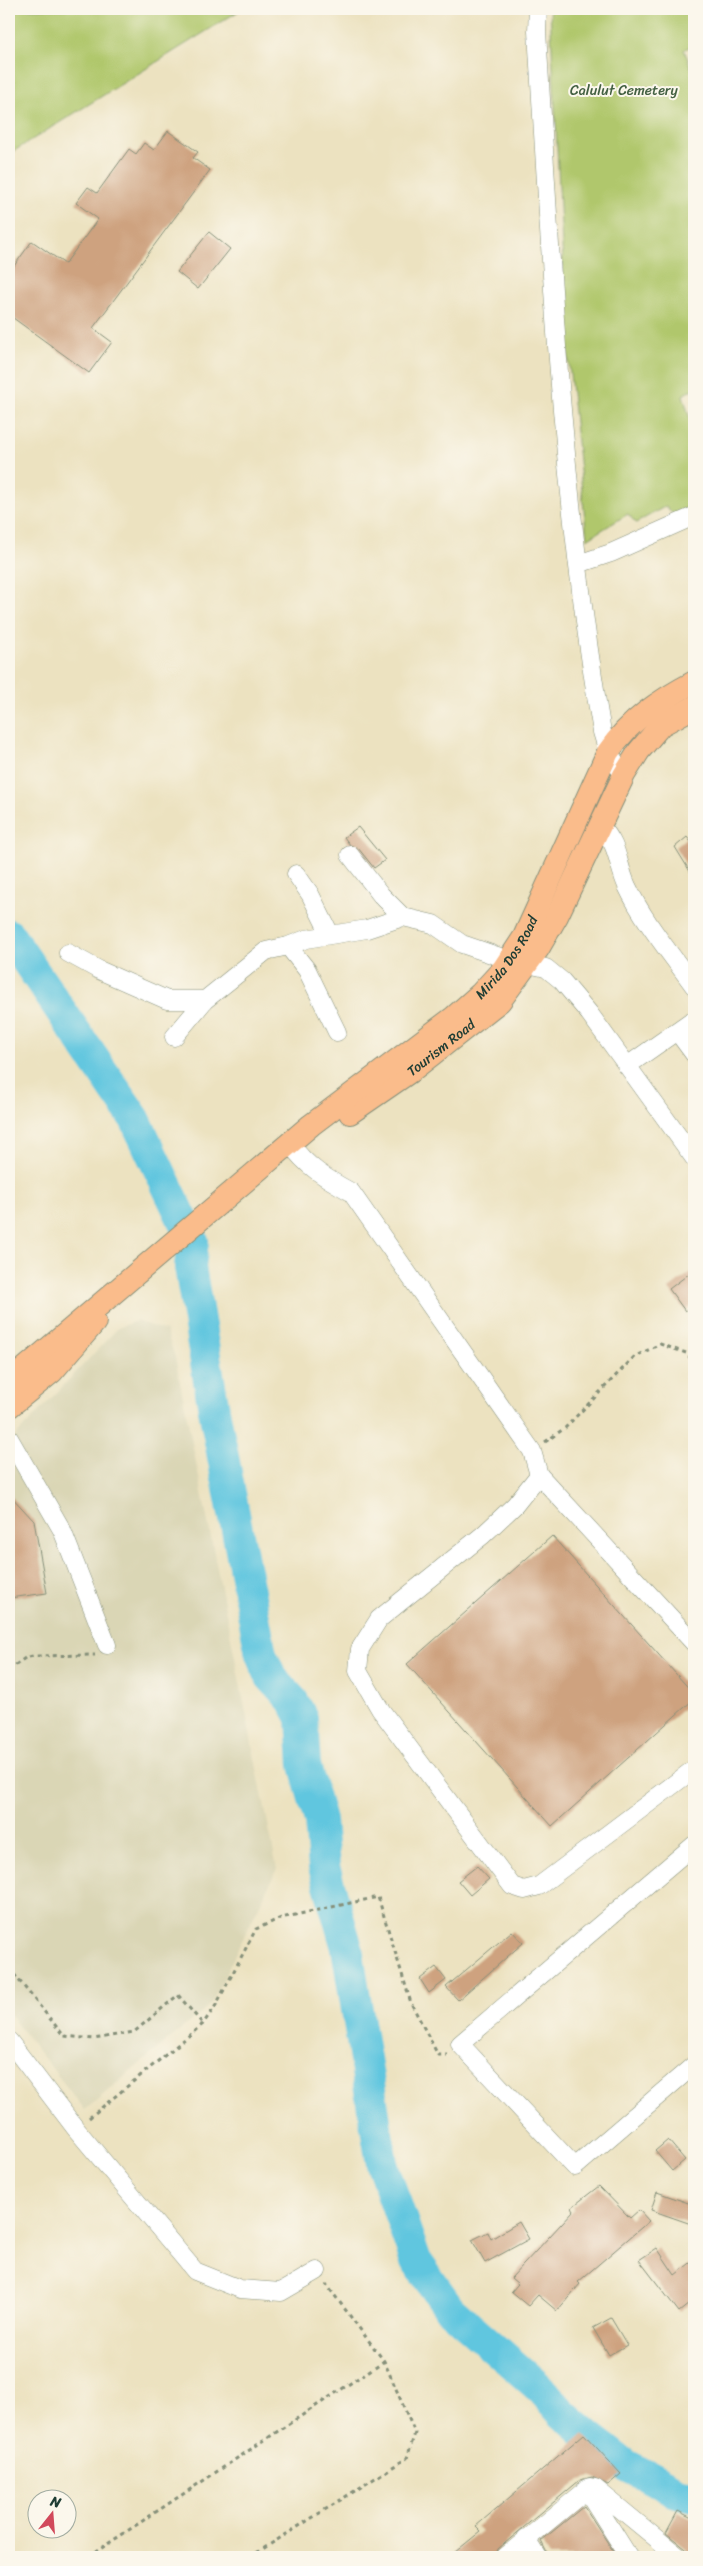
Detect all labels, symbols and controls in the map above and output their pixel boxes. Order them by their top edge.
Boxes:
park label: Calulut Cemetery [570,78,679,103]
street label: Mirida Dos Road [469,910,546,1005]
street label: Tourism Road [401,1012,482,1083]
north arrow [28,2488,78,2538]
text: N [46,2488,64,2516]

